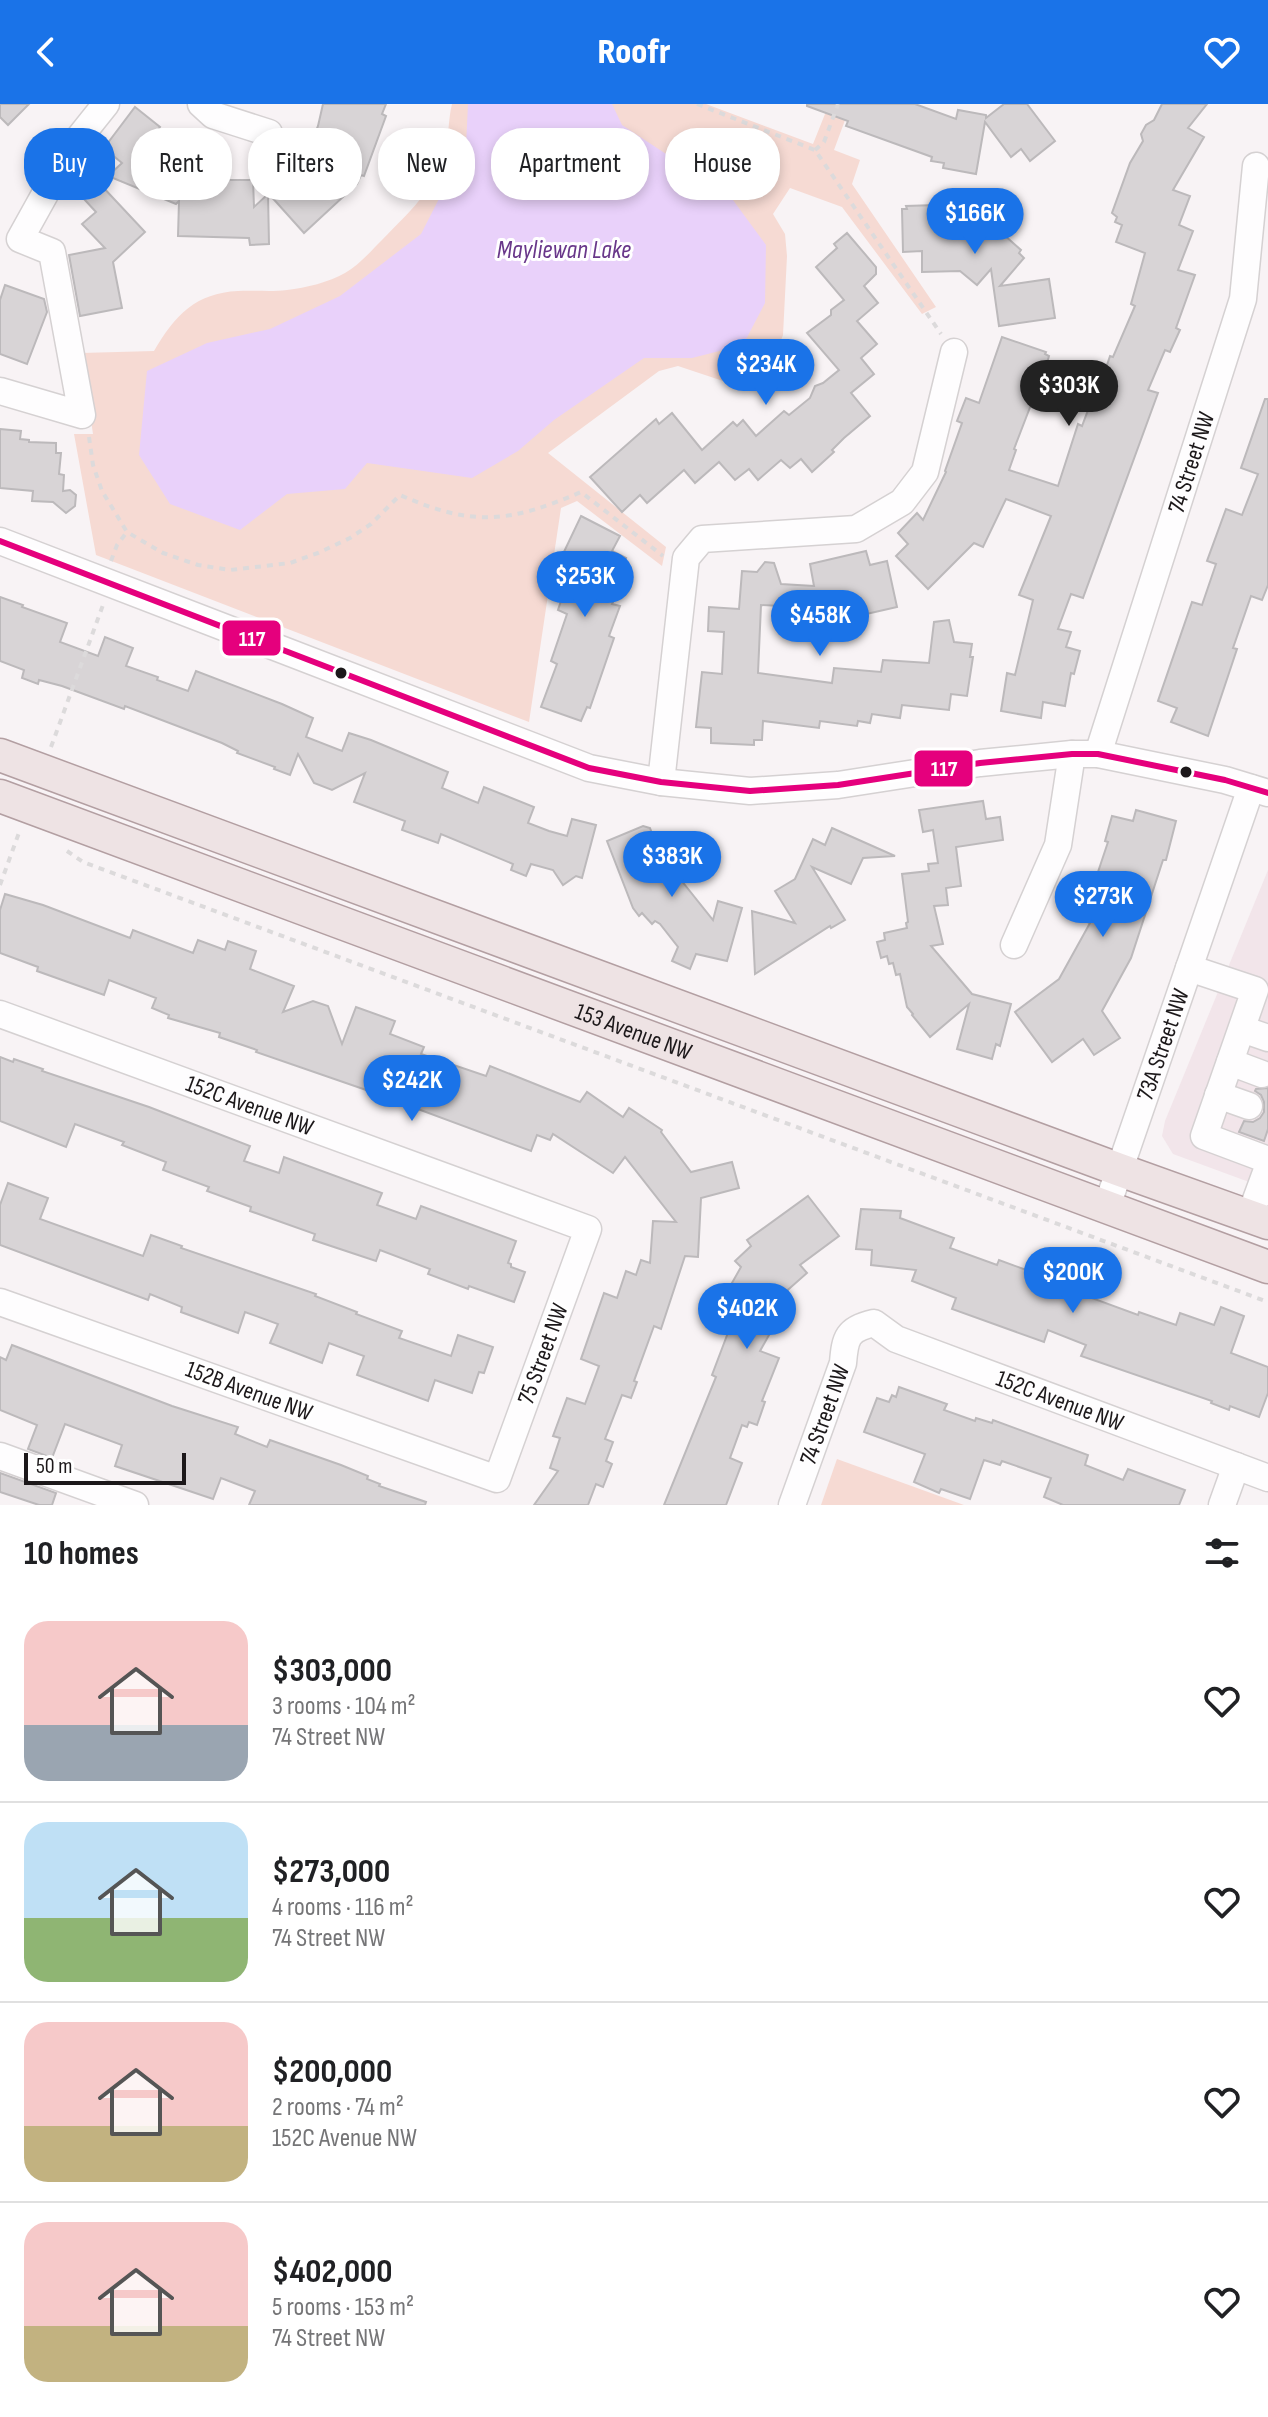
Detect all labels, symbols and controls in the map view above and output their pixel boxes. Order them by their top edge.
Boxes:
icon: back [24,30,68,74]
icon: heart [1200,30,1244,74]
text: Roofr [598,31,670,74]
chip: Buy [24,128,115,200]
chip: Rent [131,128,232,200]
chip: Filters [248,128,362,200]
chip: New [378,128,475,200]
chip: Apartment [491,128,649,200]
chip: House [665,128,780,200]
pin: $166K [919,188,1031,256]
text: $166K [945,198,1005,229]
water label: Mayliewan Lake [497,235,631,266]
pin: $234K [710,339,822,407]
text: $234K [735,349,797,380]
pin: $303K [1013,360,1125,428]
text: $303K [1038,370,1100,401]
street label: 74 Street NW [1161,408,1221,517]
pin: $253K [529,551,641,619]
text: $253K [555,561,615,592]
pin: $458K [764,590,876,658]
text: $458K [789,600,851,631]
line badge: 117 [221,619,282,657]
text: 117 [239,626,266,653]
unlabelled marker [333,665,349,681]
line badge: 117 [913,749,974,788]
text: 117 [931,756,958,783]
unlabelled marker [1178,764,1194,780]
pin: $383K [616,831,728,899]
text: $383K [641,841,703,872]
pin: $273K [1047,871,1159,939]
text: $273K [1073,881,1133,912]
street label: 73A Street NW [1130,984,1195,1104]
street label: 153 Avenue NW [571,996,696,1066]
pin: $242K [356,1055,468,1123]
text: $242K [382,1065,442,1096]
street label: 152C Avenue NW [182,1069,318,1142]
pin: $200K [1017,1247,1129,1315]
text: $200K [1042,1257,1104,1288]
pin: $402K [691,1283,803,1351]
text: $402K [716,1293,778,1324]
street label: 75 Street NW [511,1299,575,1408]
street label: 152B Avenue NW [182,1355,317,1427]
street label: 74 Street NW [793,1360,856,1469]
street label: 152C Avenue NW [992,1363,1128,1437]
scale bar [24,1449,186,1485]
text: 50 m [36,1453,72,1480]
icon: filters [1200,1531,1244,1575]
text: 10 homes [24,1533,139,1574]
text: $303,000 [272,1650,392,1691]
icon: home [88,1653,184,1749]
icon: heart [1200,1679,1244,1723]
text: 3 rooms · 104 m² [272,1691,416,1722]
text: 74 Street NW [272,1722,385,1753]
text: $273,000 [272,1851,390,1892]
icon: home [88,1854,184,1950]
icon: heart [1200,1880,1244,1924]
text: 4 rooms · 116 m² [272,1892,414,1923]
text: 74 Street NW [272,1923,385,1954]
text: $200,000 [272,2051,392,2092]
icon: home [88,2054,184,2150]
icon: heart [1200,2080,1244,2124]
text: 2 rooms · 74 m² [272,2092,404,2123]
text: 152C Avenue NW [272,2123,417,2154]
text: $402,000 [272,2251,392,2292]
icon: home [88,2254,184,2350]
icon: heart [1200,2280,1244,2324]
text: 5 rooms · 153 m² [272,2292,414,2323]
text: 74 Street NW [272,2323,385,2354]

